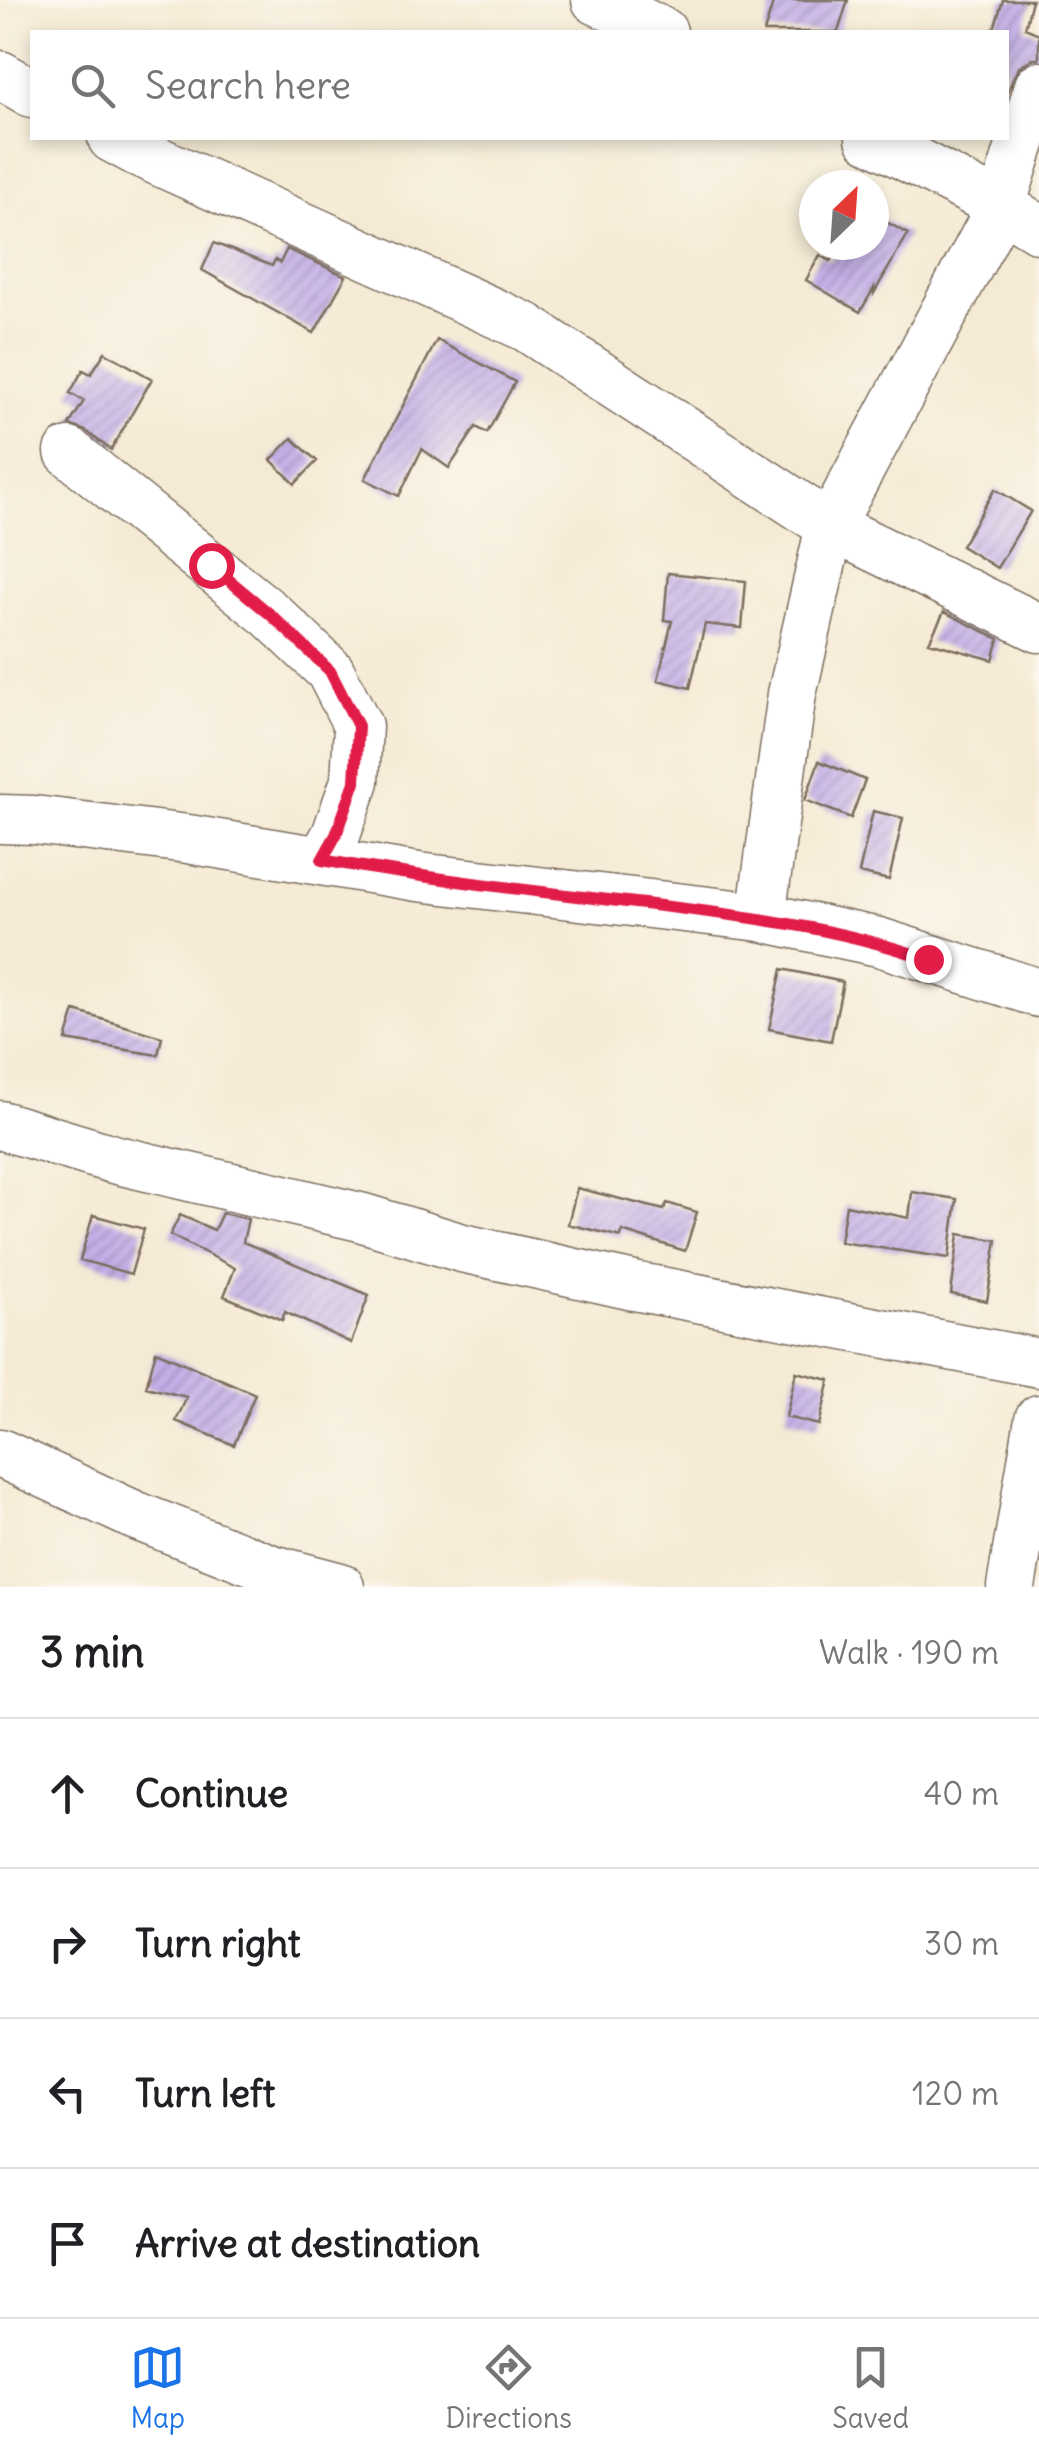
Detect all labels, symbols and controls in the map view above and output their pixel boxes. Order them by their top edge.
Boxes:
search box [30,30,1009,140]
icon: search [65,58,120,113]
text: Search here [145,62,351,109]
north arrow [799,170,889,260]
route start [189,543,235,589]
route end [906,937,952,983]
text: 3 min [40,1626,144,1678]
text: Walk · 190 m [819,1632,999,1673]
icon: ahead [40,1766,95,1821]
text: Continue [135,1770,288,1817]
text: 40 m [924,1773,999,1814]
icon: right [40,1916,95,1971]
text: Turn right [135,1920,301,1967]
text: 30 m [924,1923,999,1964]
icon: left [40,2066,95,2121]
text: Turn left [135,2070,275,2117]
text: 120 m [912,2073,999,2114]
icon: arrive [40,2216,95,2271]
text: Arrive at destination [135,2220,480,2267]
tab: Map [130,2340,185,2436]
tab: Directions [445,2340,572,2436]
tab: Saved [832,2340,909,2436]

